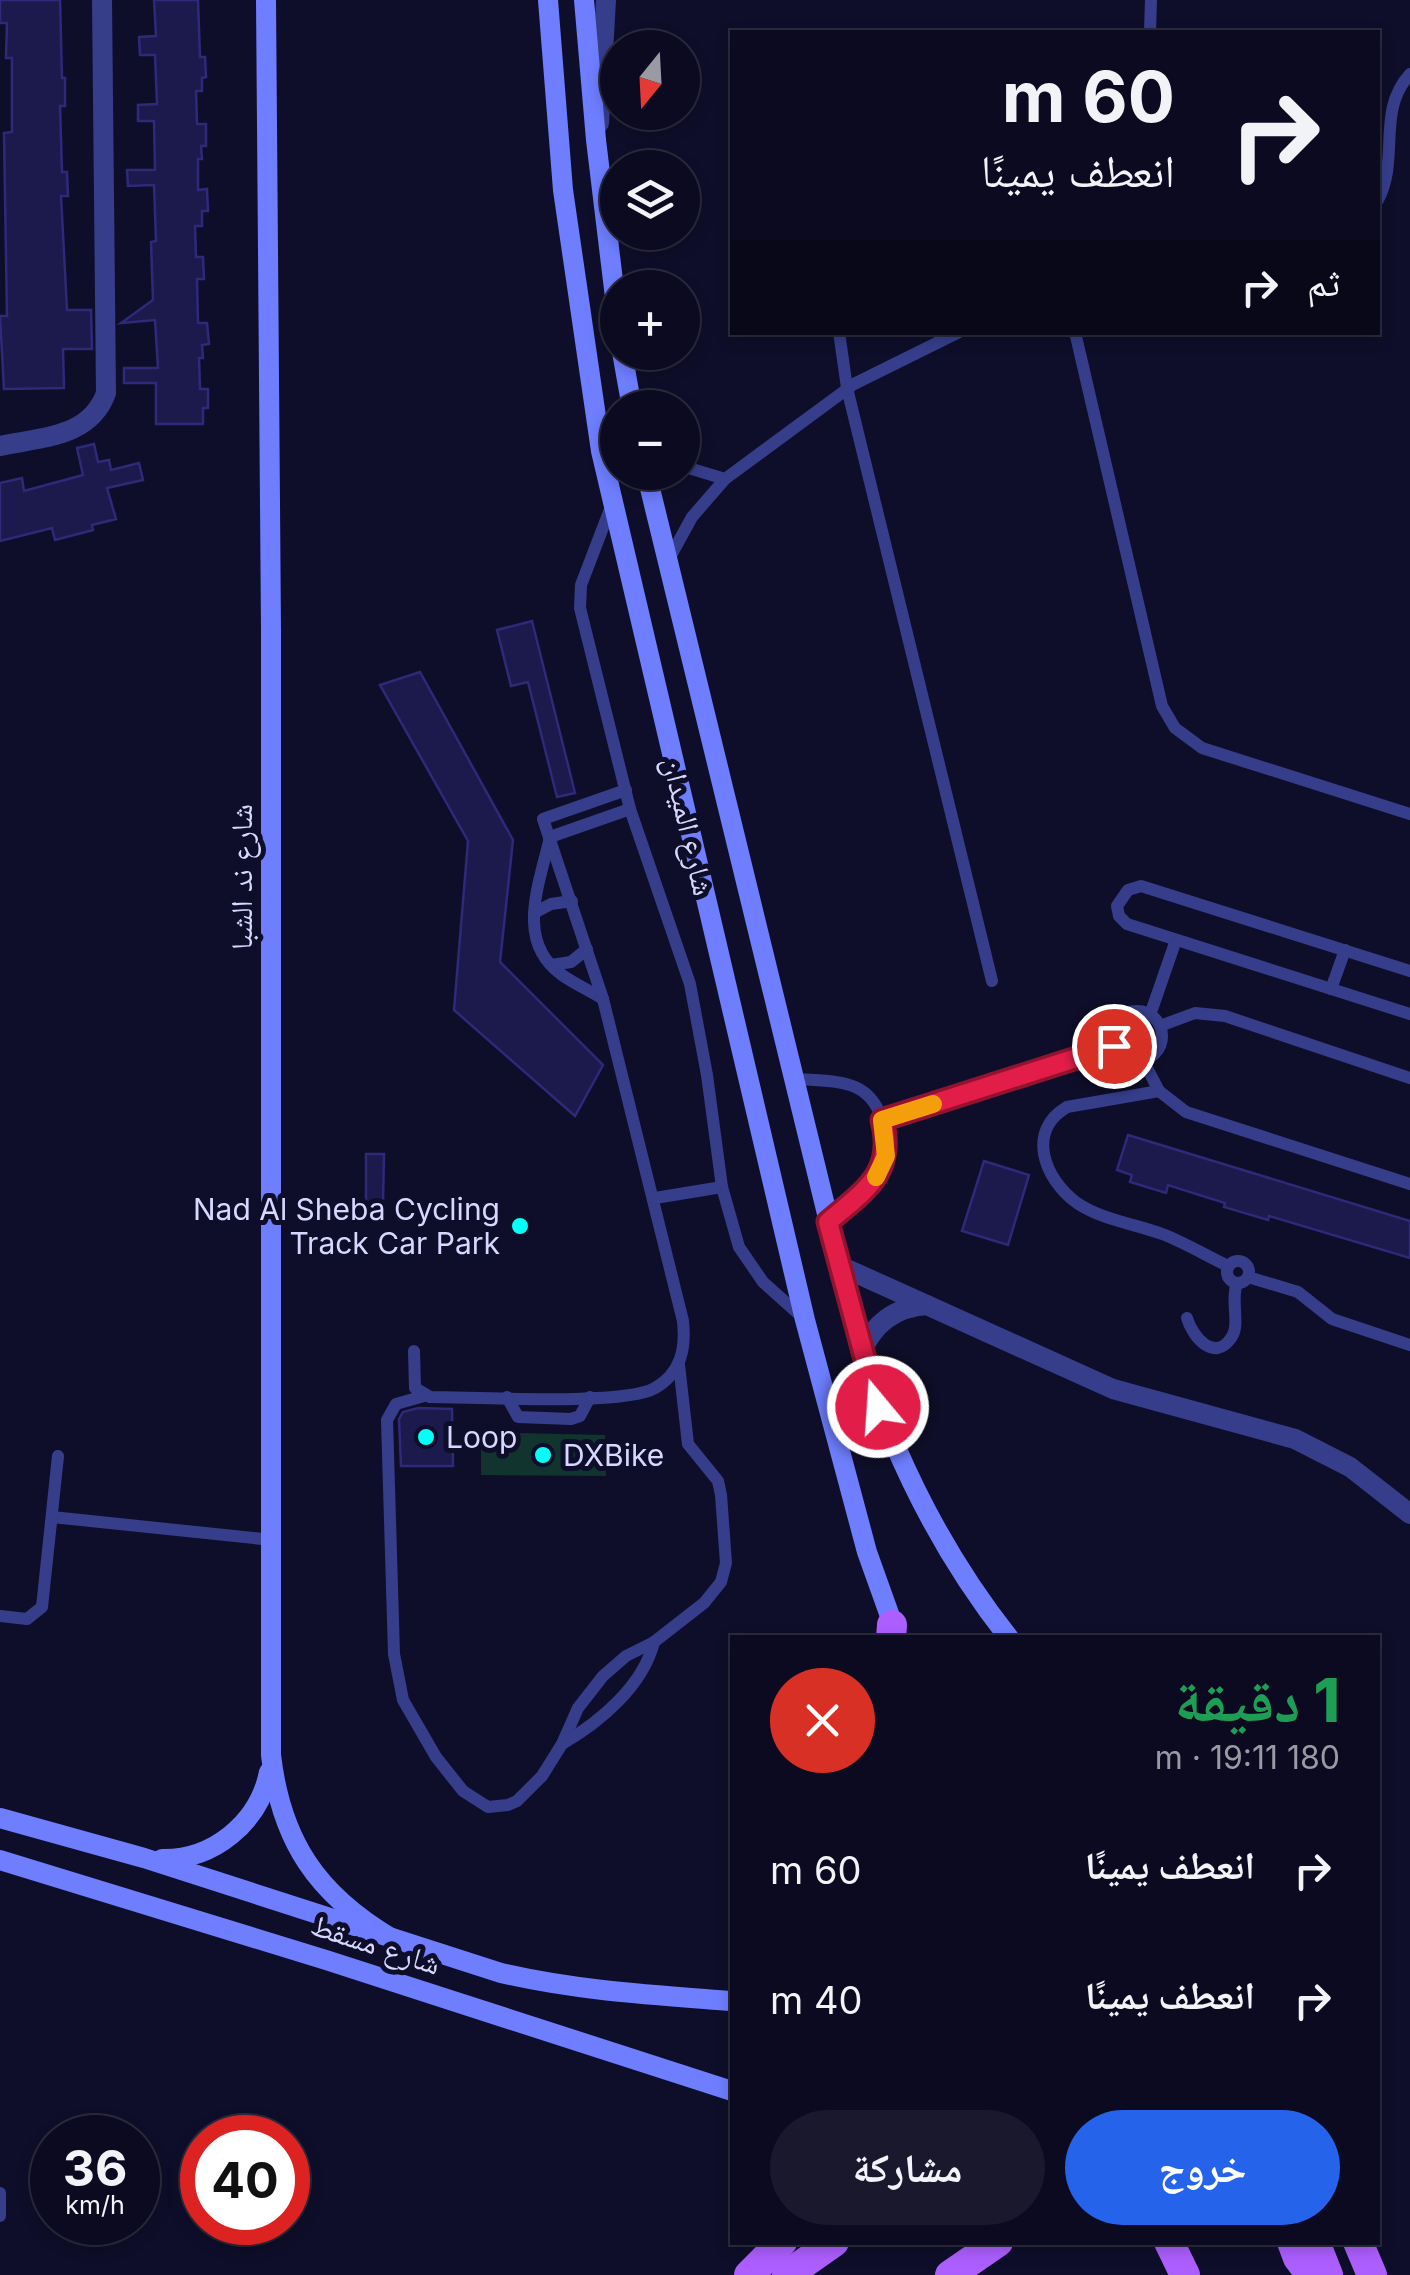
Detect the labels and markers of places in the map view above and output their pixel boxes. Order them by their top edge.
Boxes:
pin [1072,1004,1157,1089]
place label: Nad Al Sheba Cycling Track Car Park [193,1191,501,1261]
marker: Nad Al Sheba Cycling Track Car Park [509,1215,531,1237]
place label: Loop [446,1419,517,1455]
marker: Loop [415,1426,437,1448]
place label: DXBike [563,1437,664,1473]
marker: DXBike [532,1444,554,1466]

